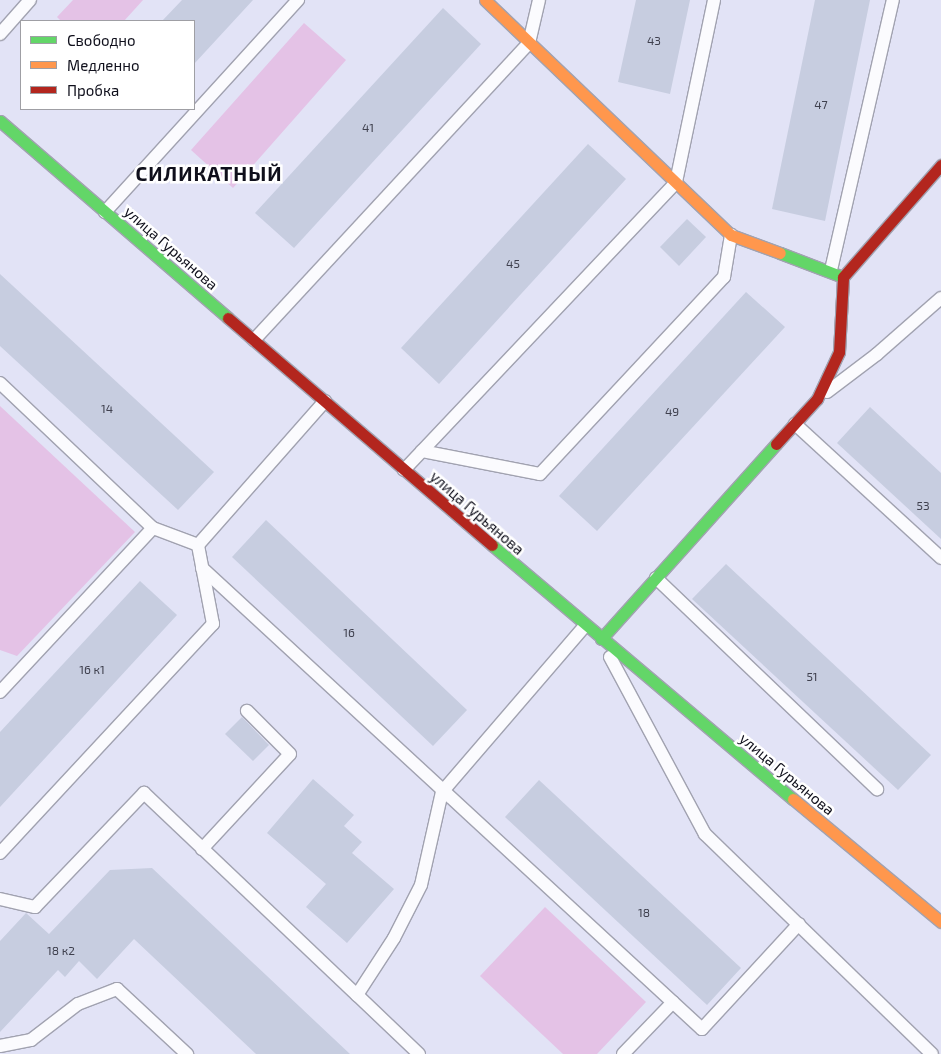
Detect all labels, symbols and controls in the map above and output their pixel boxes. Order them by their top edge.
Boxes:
legend [20,20,195,110]
text: Свободно [67,31,136,49]
house number: 43 [647,34,661,48]
text: Медленно [67,56,140,74]
text: Пробка [67,81,119,99]
house number: 47 [814,98,828,112]
house number: 41 [362,121,374,135]
district label: СИЛИКАТНЫЙ [134,161,284,185]
street label: улица Гурьянова [121,202,221,294]
house number: 45 [506,257,520,271]
house number: 14 [101,402,113,416]
house number: 49 [665,405,679,419]
street label: улица Гурьянова [427,467,527,559]
house number: 53 [916,499,930,513]
house number: 16 [343,626,355,640]
house number: 16 к1 [79,663,105,677]
house number: 51 [806,670,818,684]
street label: улица Гурьянова [736,729,838,819]
house number: 18 [638,906,650,920]
house number: 18 к2 [47,944,75,958]

